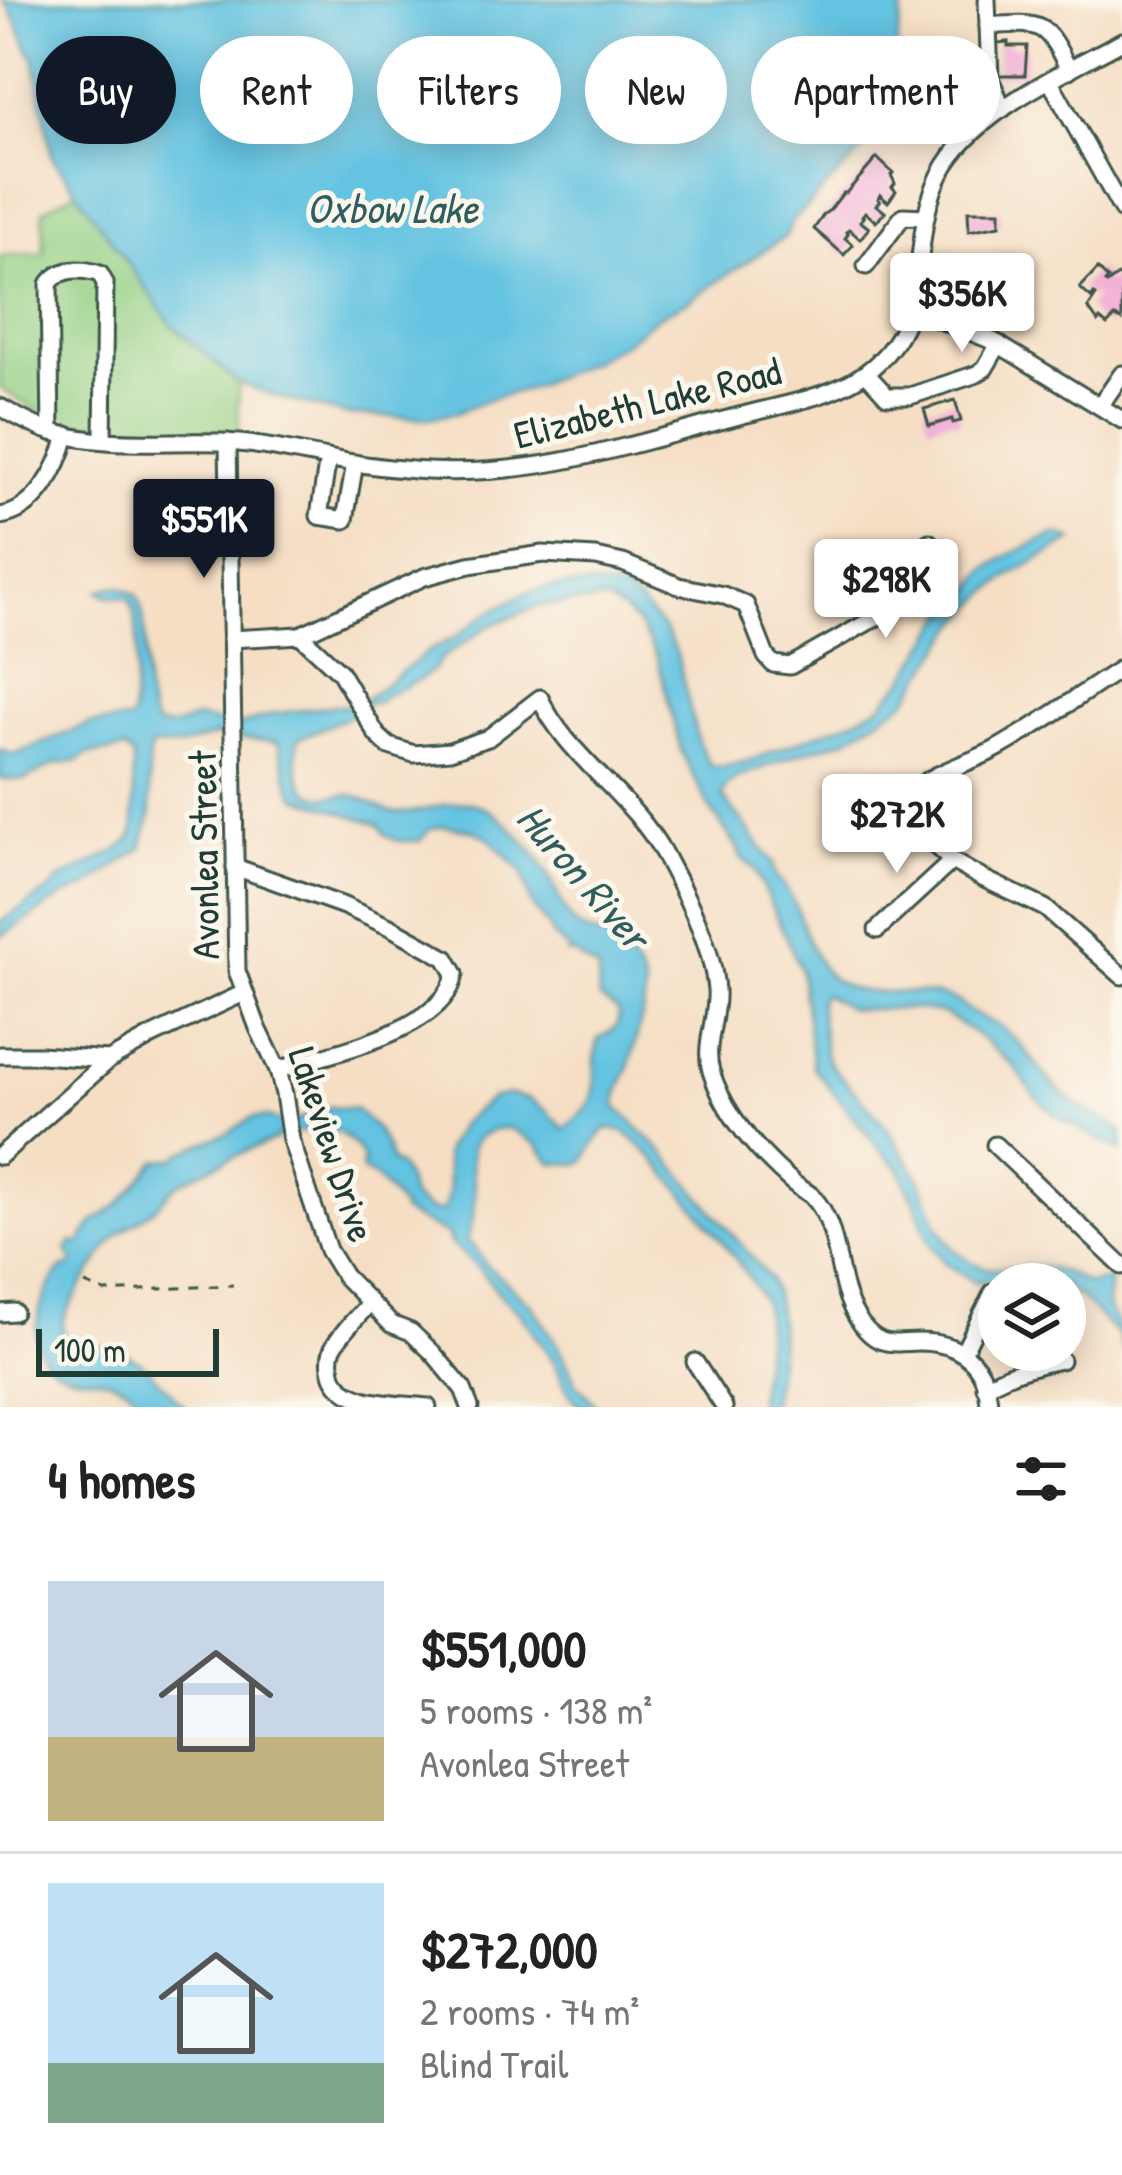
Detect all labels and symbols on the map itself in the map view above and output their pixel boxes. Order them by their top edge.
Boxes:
water label: Oxbow Lake [306,179,480,236]
pin: $356K [878,253,1046,355]
street label: Elizabeth Lake Road [508,343,786,461]
pin: $551K [120,479,288,581]
pin: $298K [802,539,970,641]
street label: Avonlea Street [175,750,231,960]
pin: $272K [813,774,981,876]
water label: Huron River [505,791,667,965]
street label: Lakeview Drive [277,1040,389,1248]
scale bar [36,1323,219,1376]

